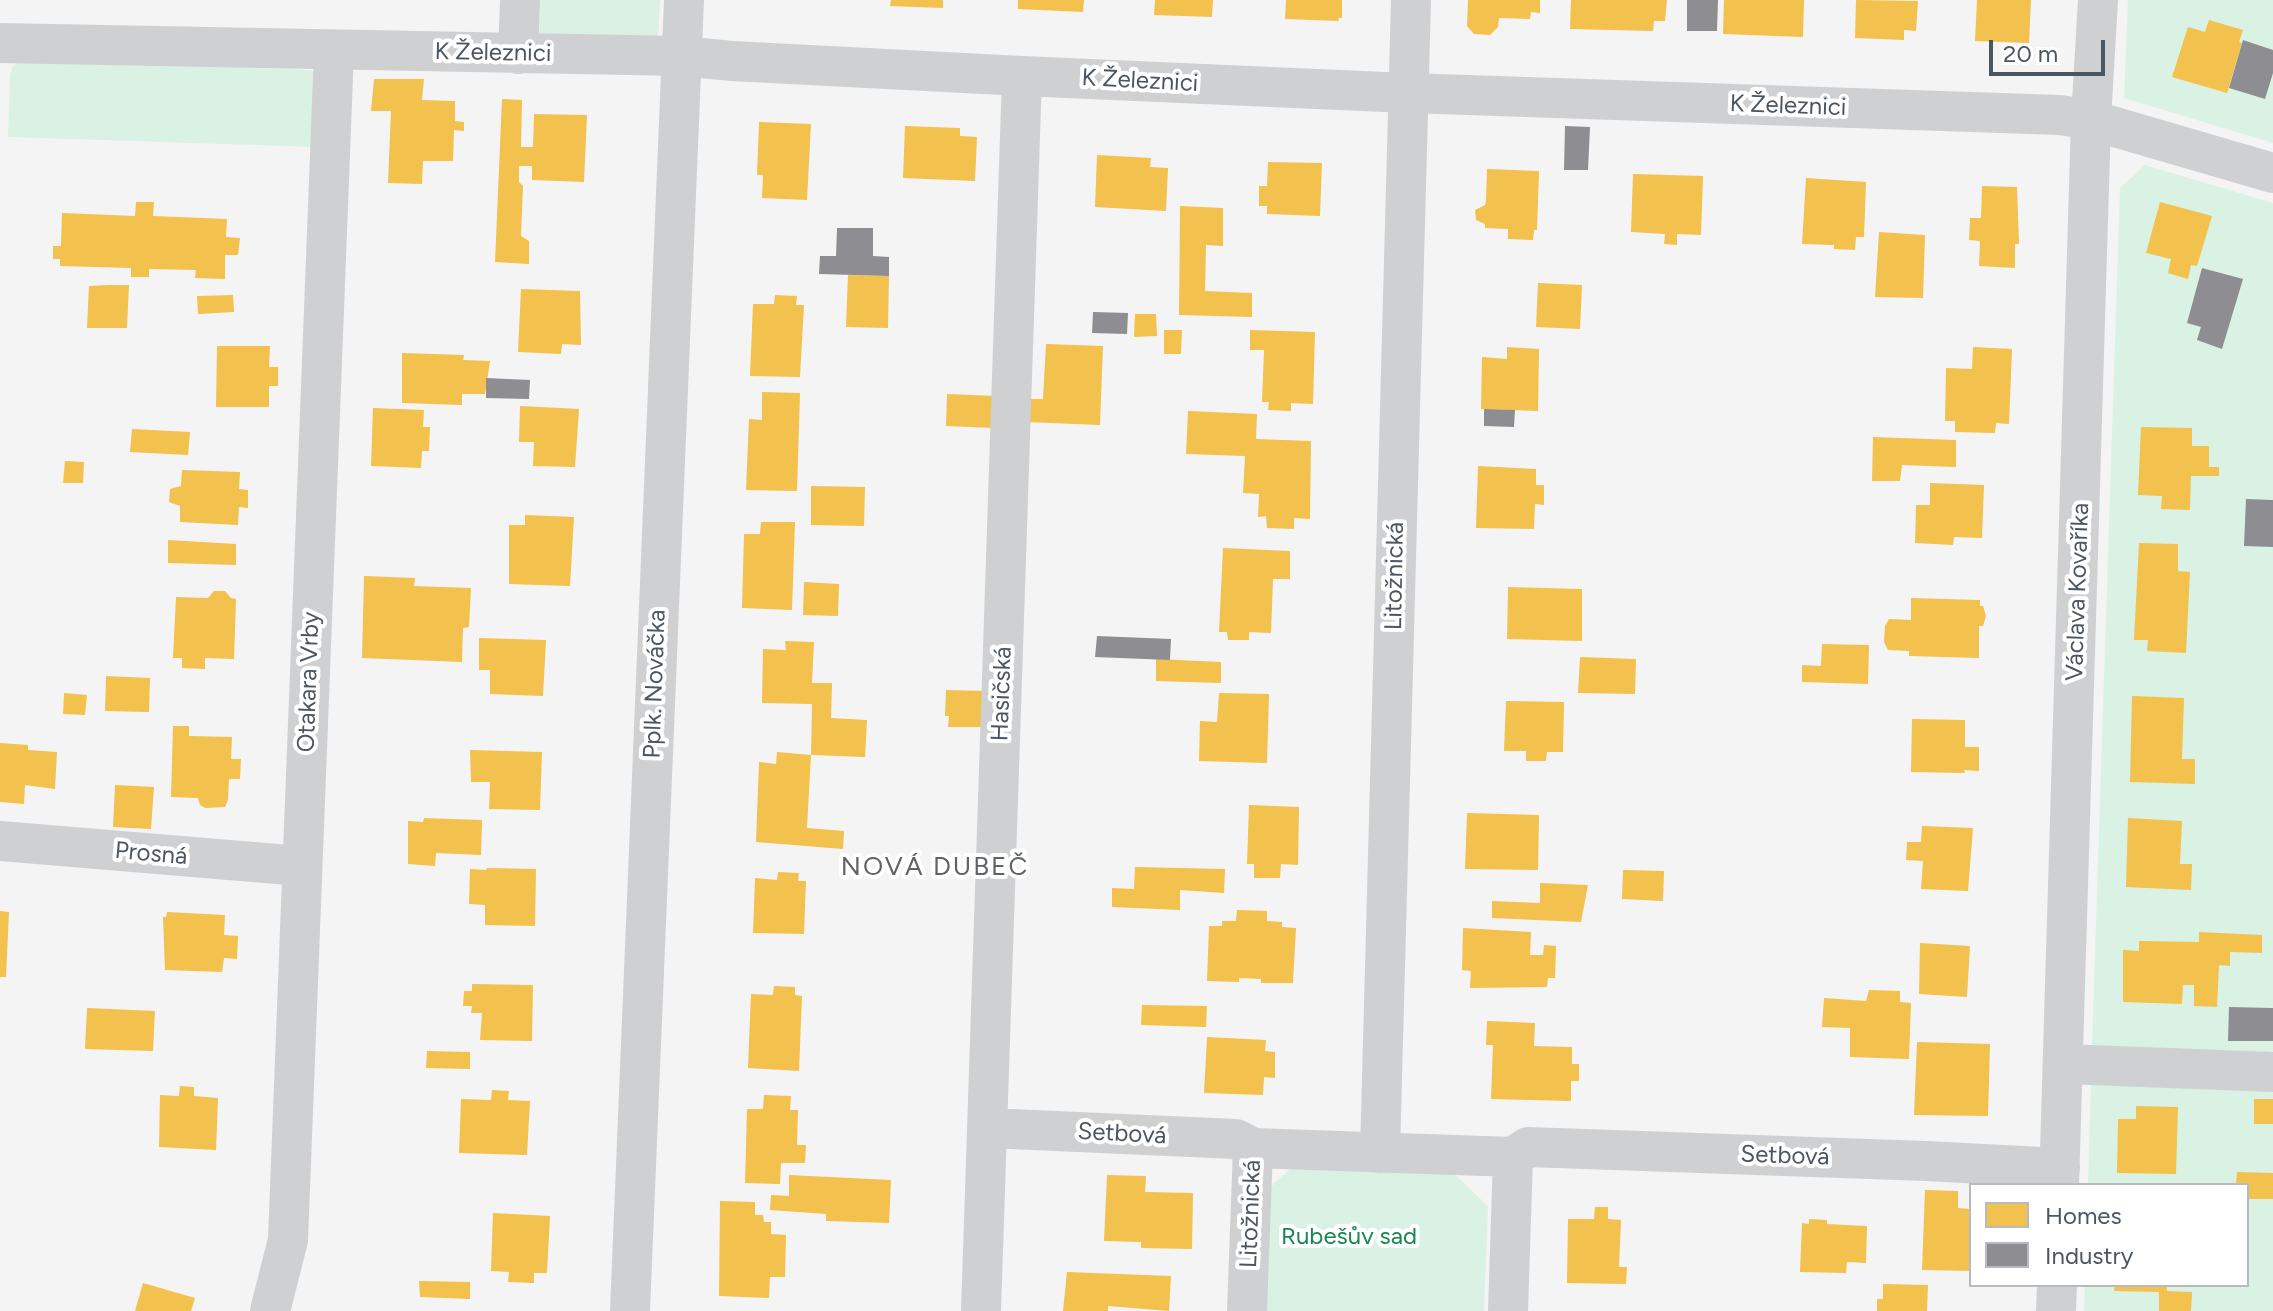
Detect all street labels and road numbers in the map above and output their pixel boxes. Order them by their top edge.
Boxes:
street label: K Železnici [434,38,552,68]
street label: K Železnici [1081,64,1199,98]
street label: K Železnici [1729,90,1847,122]
street label: Václava Kovaříka [2060,502,2096,682]
street label: Litožnická [1380,522,1410,630]
street label: Pplk. Nováčka [638,609,672,759]
street label: Otakara Vrby [292,611,326,753]
street label: Hasičská [986,646,1018,742]
street label: Prosná [114,836,188,872]
street label: Setbová [1077,1117,1167,1151]
street label: Setbová [1740,1140,1830,1172]
street label: Litožnická [1235,1159,1267,1269]

